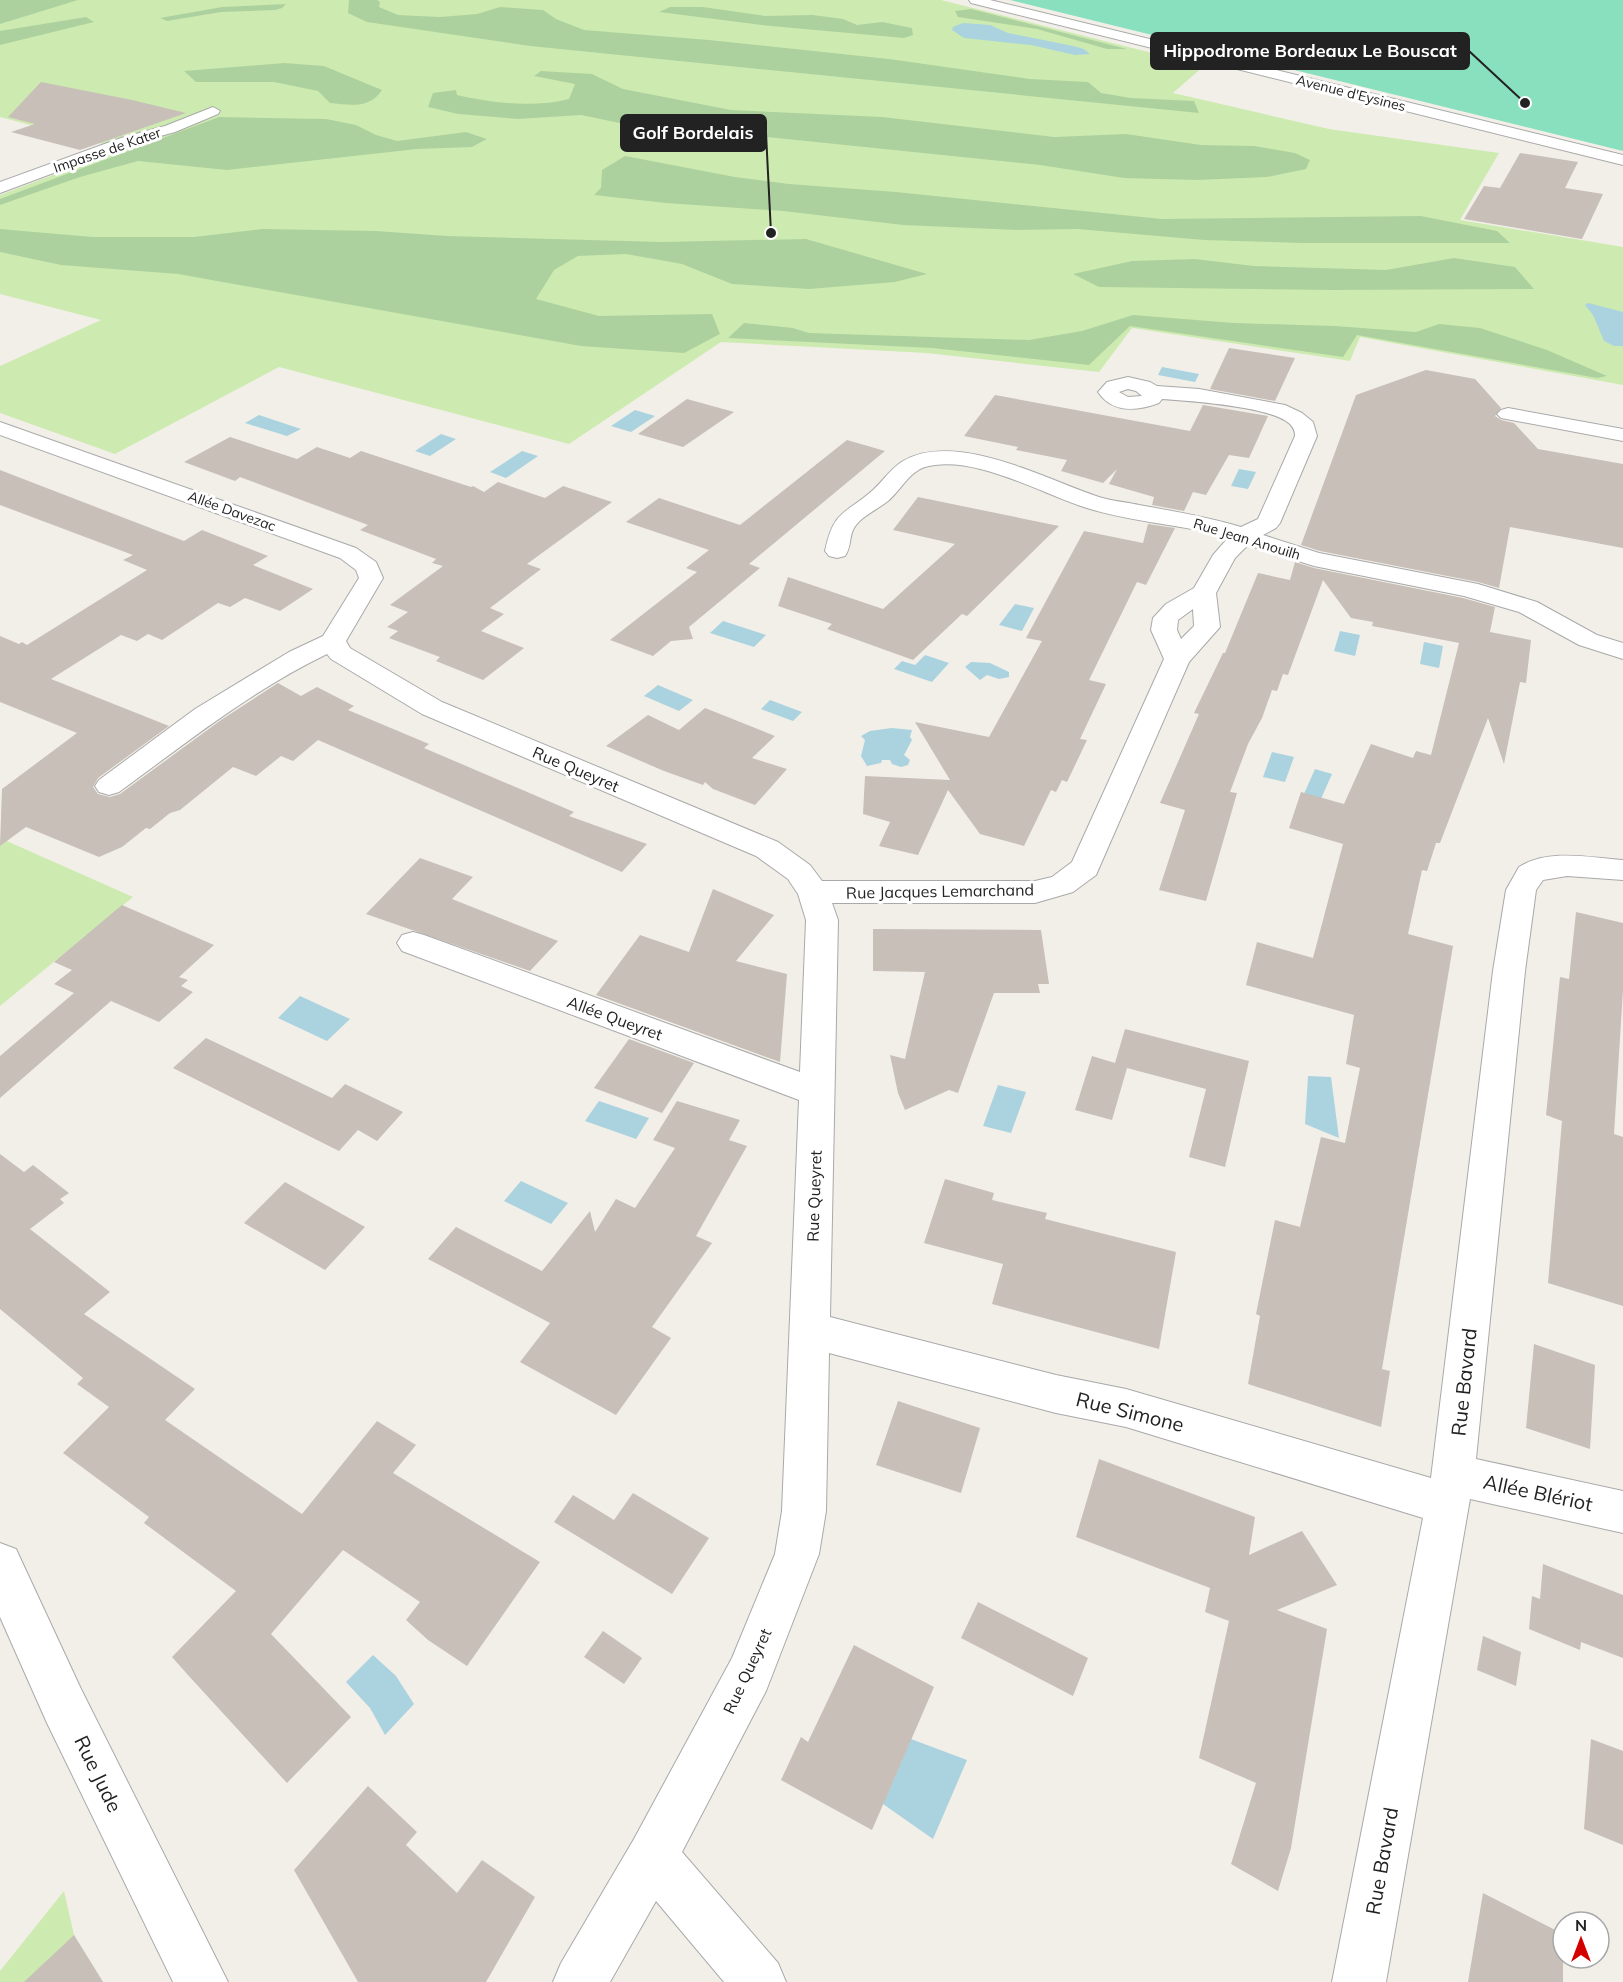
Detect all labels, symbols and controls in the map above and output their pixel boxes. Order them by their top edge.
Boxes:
callout: Hippodrome Bordeaux Le Bouscat [1151,33,1469,69]
text: Hippodrome Bordeaux Le Bouscat [1163,39,1457,62]
street label: Avenue d'Eysines [1294,71,1408,115]
callout: Golf Bordelais [621,115,766,151]
text: Golf Bordelais [633,121,753,144]
street label: Impasse de Kater [51,123,164,177]
street label: Allée Davezac [186,487,278,535]
street label: Rue Jean Anouilh [1191,514,1303,564]
street label: Rue Queyret [530,742,623,796]
street label: Rue Jacques Lemarchand [846,879,1034,903]
street label: Allée Queyret [565,992,666,1045]
street label: Rue Queyret [802,1149,826,1242]
street label: Rue Bavard [1445,1327,1482,1437]
street label: Rue Simone [1074,1386,1187,1437]
street label: Allée Blériot [1481,1469,1595,1516]
street label: Rue Queyret [719,1625,776,1717]
street label: Rue Jude [69,1731,128,1816]
street label: Rue Bavard [1360,1805,1403,1917]
north arrow [1551,1910,1611,1970]
text: N [1575,1915,1587,1935]

